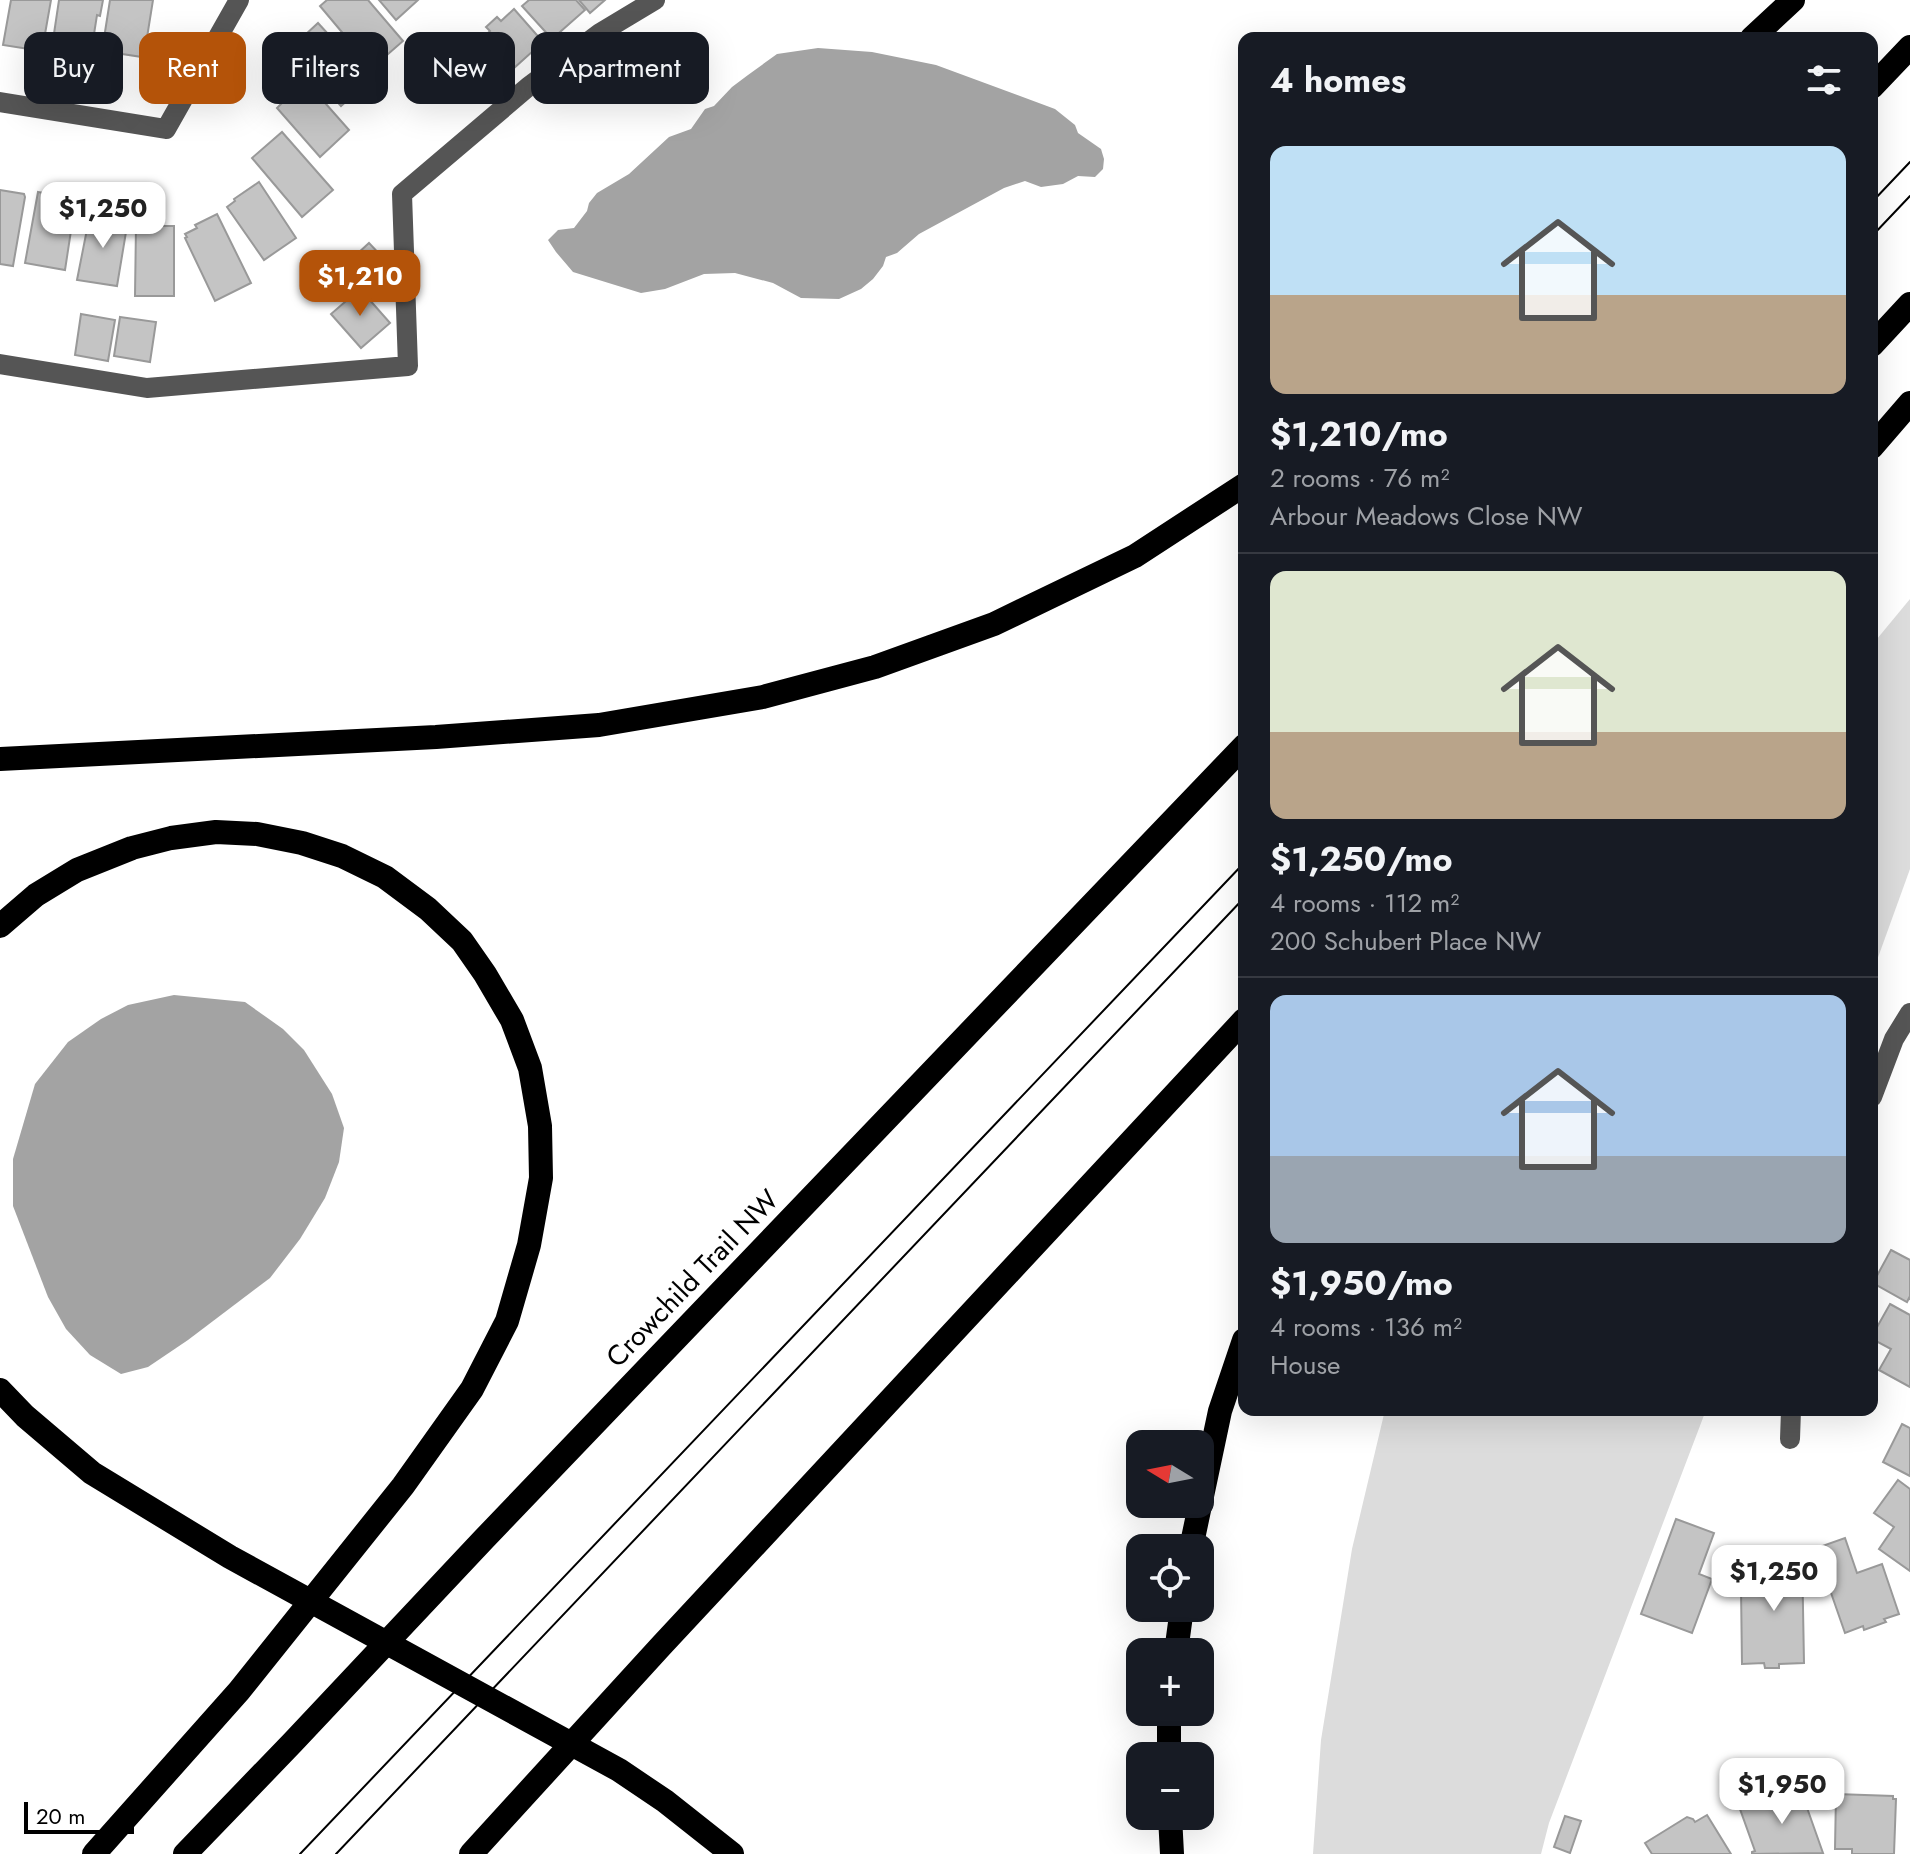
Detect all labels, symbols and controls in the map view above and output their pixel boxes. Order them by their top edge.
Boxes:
chip: Buy [24,32,123,104]
chip: Rent [139,32,246,104]
chip: Filters [262,32,388,104]
chip: New [404,32,515,104]
chip: Apartment [531,32,709,104]
text: 4 homes [1270,56,1406,105]
icon: filters [1802,58,1846,102]
pin: $1,250 [38,182,168,250]
text: $1,250 [59,189,147,227]
icon: home [1486,198,1630,342]
pin: $1,210 [295,250,425,318]
text: $1,210 [317,257,403,295]
text: $1,210/mo [1270,410,1448,459]
text: 2 rooms · 76 m² [1270,459,1449,497]
text: Arbour Meadows Close NW [1270,497,1583,535]
icon: home [1486,623,1630,767]
text: $1,250/mo [1270,835,1452,884]
text: 4 rooms · 112 m² [1270,884,1459,922]
text: 200 Schubert Place NW [1270,922,1541,960]
icon: home [1486,1047,1630,1191]
street label: Crowchild Trail NW [597,1180,788,1377]
text: $1,950/mo [1270,1259,1453,1308]
text: 4 rooms · 136 m² [1270,1308,1462,1346]
text: House [1270,1346,1340,1384]
north arrow [1126,1430,1214,1518]
map controls [1126,1430,1214,1830]
button: locate [1126,1534,1214,1622]
pin: $1,250 [1709,1545,1839,1613]
text: $1,250 [1730,1552,1818,1590]
button: + [1126,1638,1214,1726]
button: − [1126,1742,1214,1830]
pin: $1,950 [1717,1758,1847,1826]
text: $1,950 [1737,1765,1827,1803]
scale bar [24,1798,134,1834]
text: 20 m [36,1800,85,1832]

